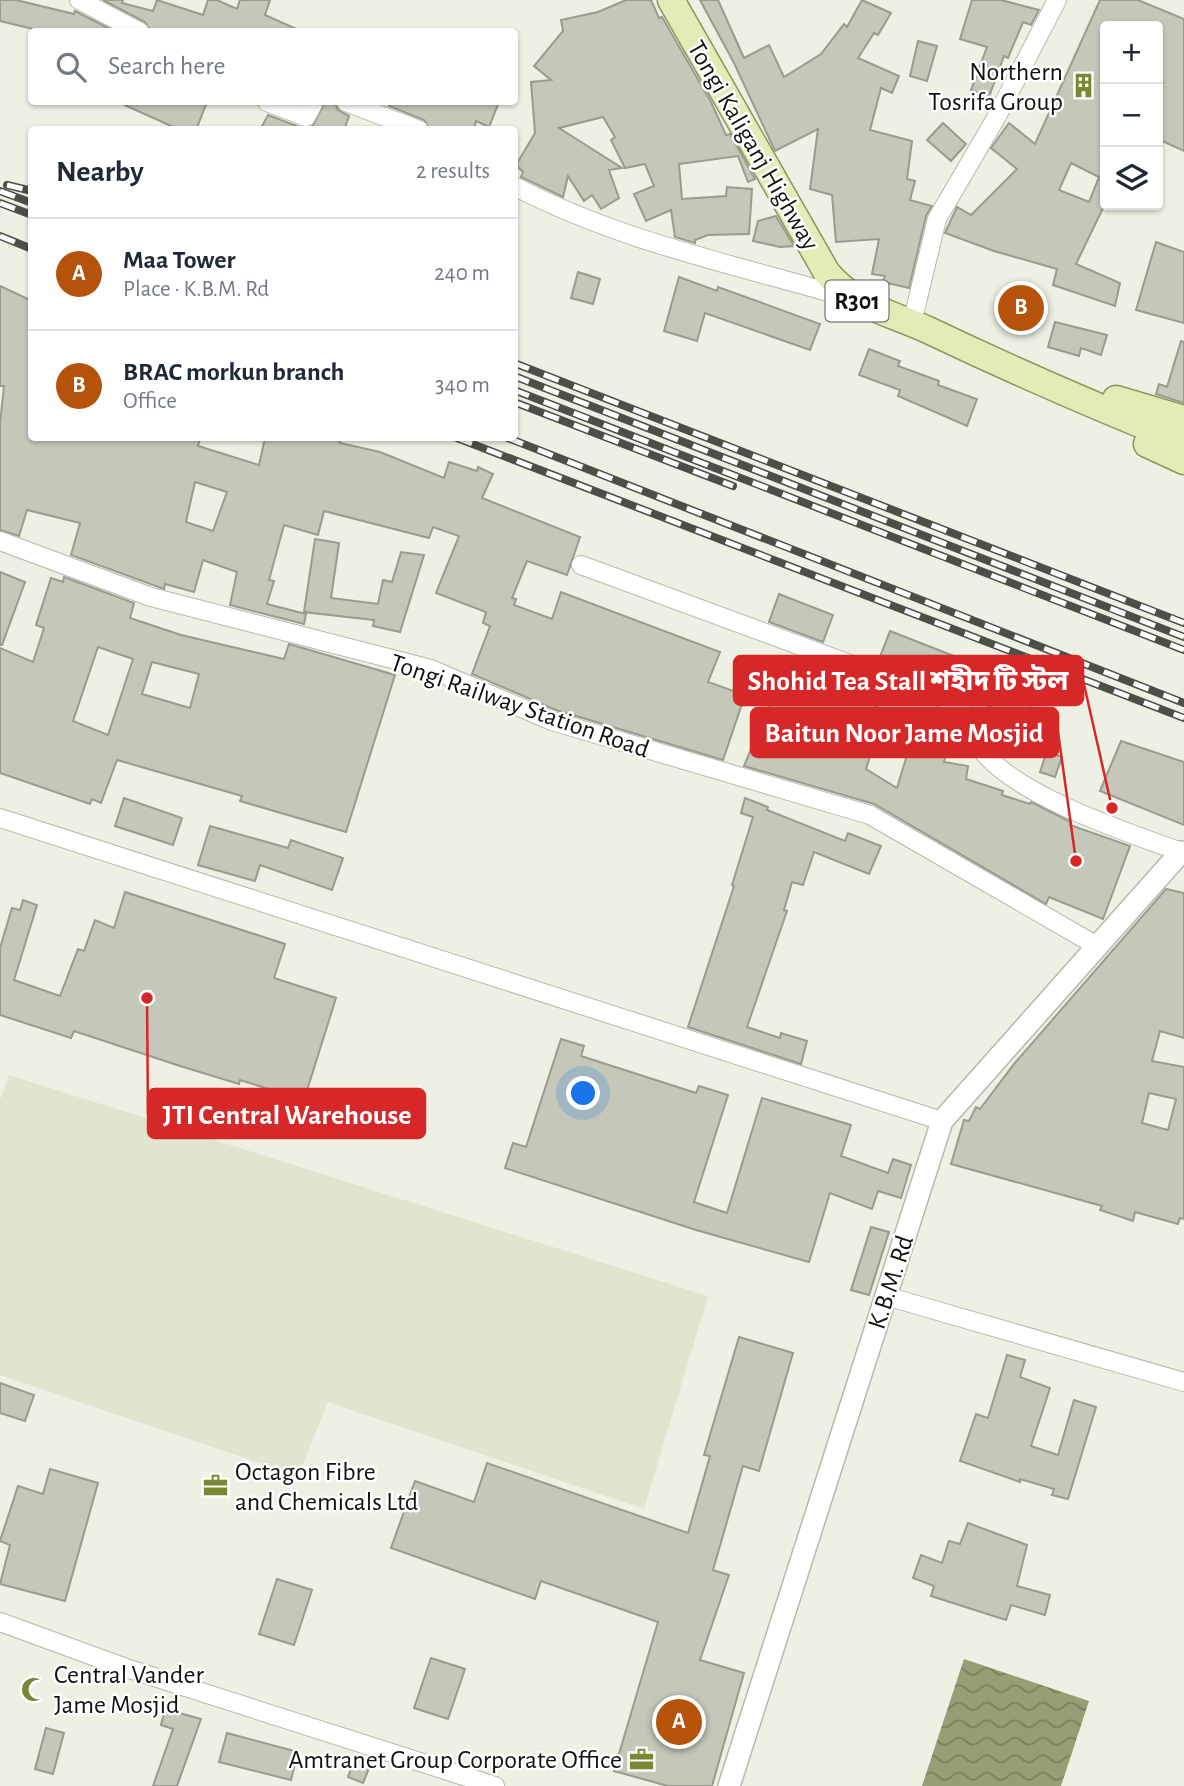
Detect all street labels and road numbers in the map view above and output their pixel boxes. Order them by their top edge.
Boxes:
street label: Tongi Kaliganj Highway [683,36,824,255]
road number: R301 [826,280,888,322]
street label: Tongi Railway Station Road [387,649,653,763]
street label: K.B.M. Rd [864,1232,918,1332]

